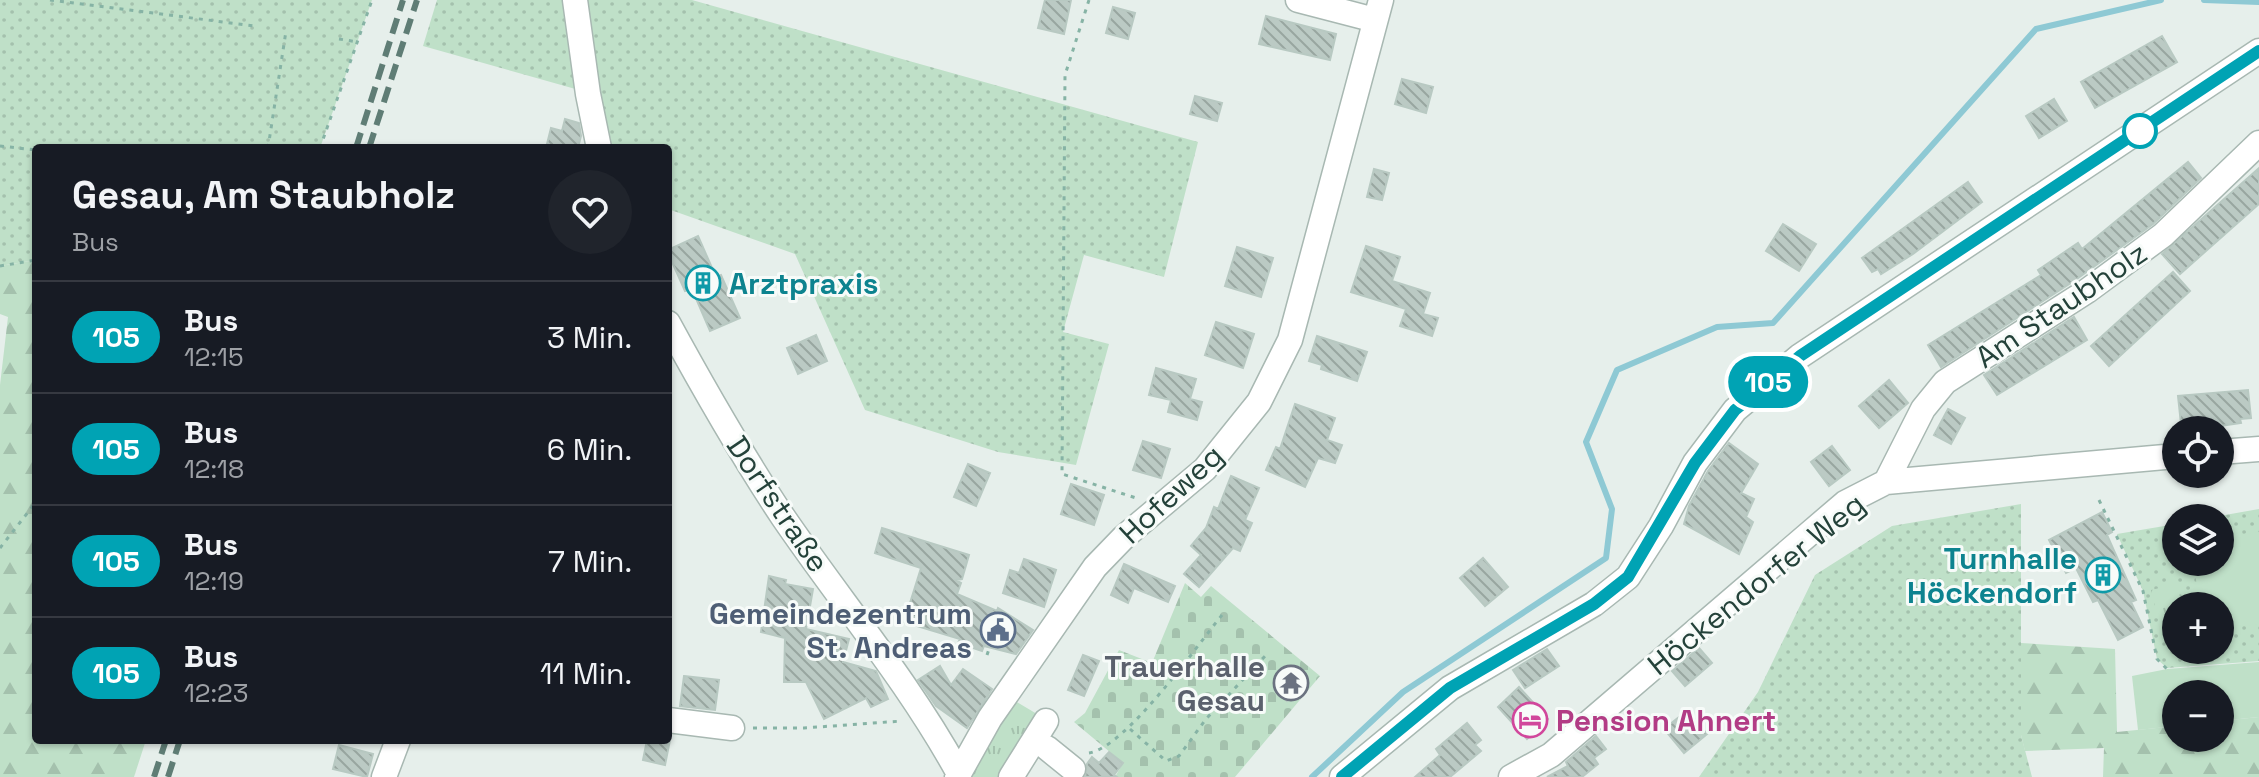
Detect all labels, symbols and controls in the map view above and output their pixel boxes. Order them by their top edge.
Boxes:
unlabelled marker [2123,114,2157,148]
button: heart [548,170,632,254]
text: Gesau, Am Staubholz [72,171,455,219]
text: Bus [72,225,119,259]
street label: Am Staubholz [1968,233,2154,377]
building icon: Arztpraxis [684,264,722,302]
place label: Arztpraxis [729,264,879,303]
text: Bus [184,301,238,340]
text: 3 Min. [547,318,632,357]
text: 105 [92,319,140,355]
text: 12:15 [184,340,244,374]
line badge: 105 [1722,356,1814,408]
text: 105 [1744,364,1792,400]
text: Bus [184,413,238,452]
map controls [2162,416,2234,752]
button: locate [2162,416,2234,488]
street label: Dorfstraße [718,428,838,580]
text: 6 Min. [547,430,632,469]
text: 105 [92,431,140,467]
street label: Hofeweg [1111,436,1231,552]
text: 12:18 [184,452,244,486]
street label: Höckendorfer Weg [1639,484,1873,684]
button: layers [2162,504,2234,576]
text: Bus [184,525,238,564]
place label: Turnhalle Höckendorf [1907,539,2077,612]
text: 7 Min. [548,542,632,581]
text: 105 [92,543,140,579]
building icon: Turnhalle Höckendorf [2084,556,2122,594]
text: 12:19 [184,564,244,598]
button: + [2162,592,2234,664]
place label: Gemeindezentrum St. Andreas [709,594,972,667]
public building icon: Gemeindezentrum St. Andreas [979,611,1017,649]
text: Bus [184,637,238,676]
place label: Trauerhalle Gesau [1104,647,1265,720]
text: 11 Min. [540,654,632,693]
text: 105 [92,655,140,691]
temple icon: Trauerhalle Gesau [1272,664,1310,702]
text: 12:23 [184,676,248,710]
button: − [2162,680,2234,752]
hotel icon: Pension Ahnert [1511,701,1549,739]
place label: Pension Ahnert [1556,701,1776,740]

